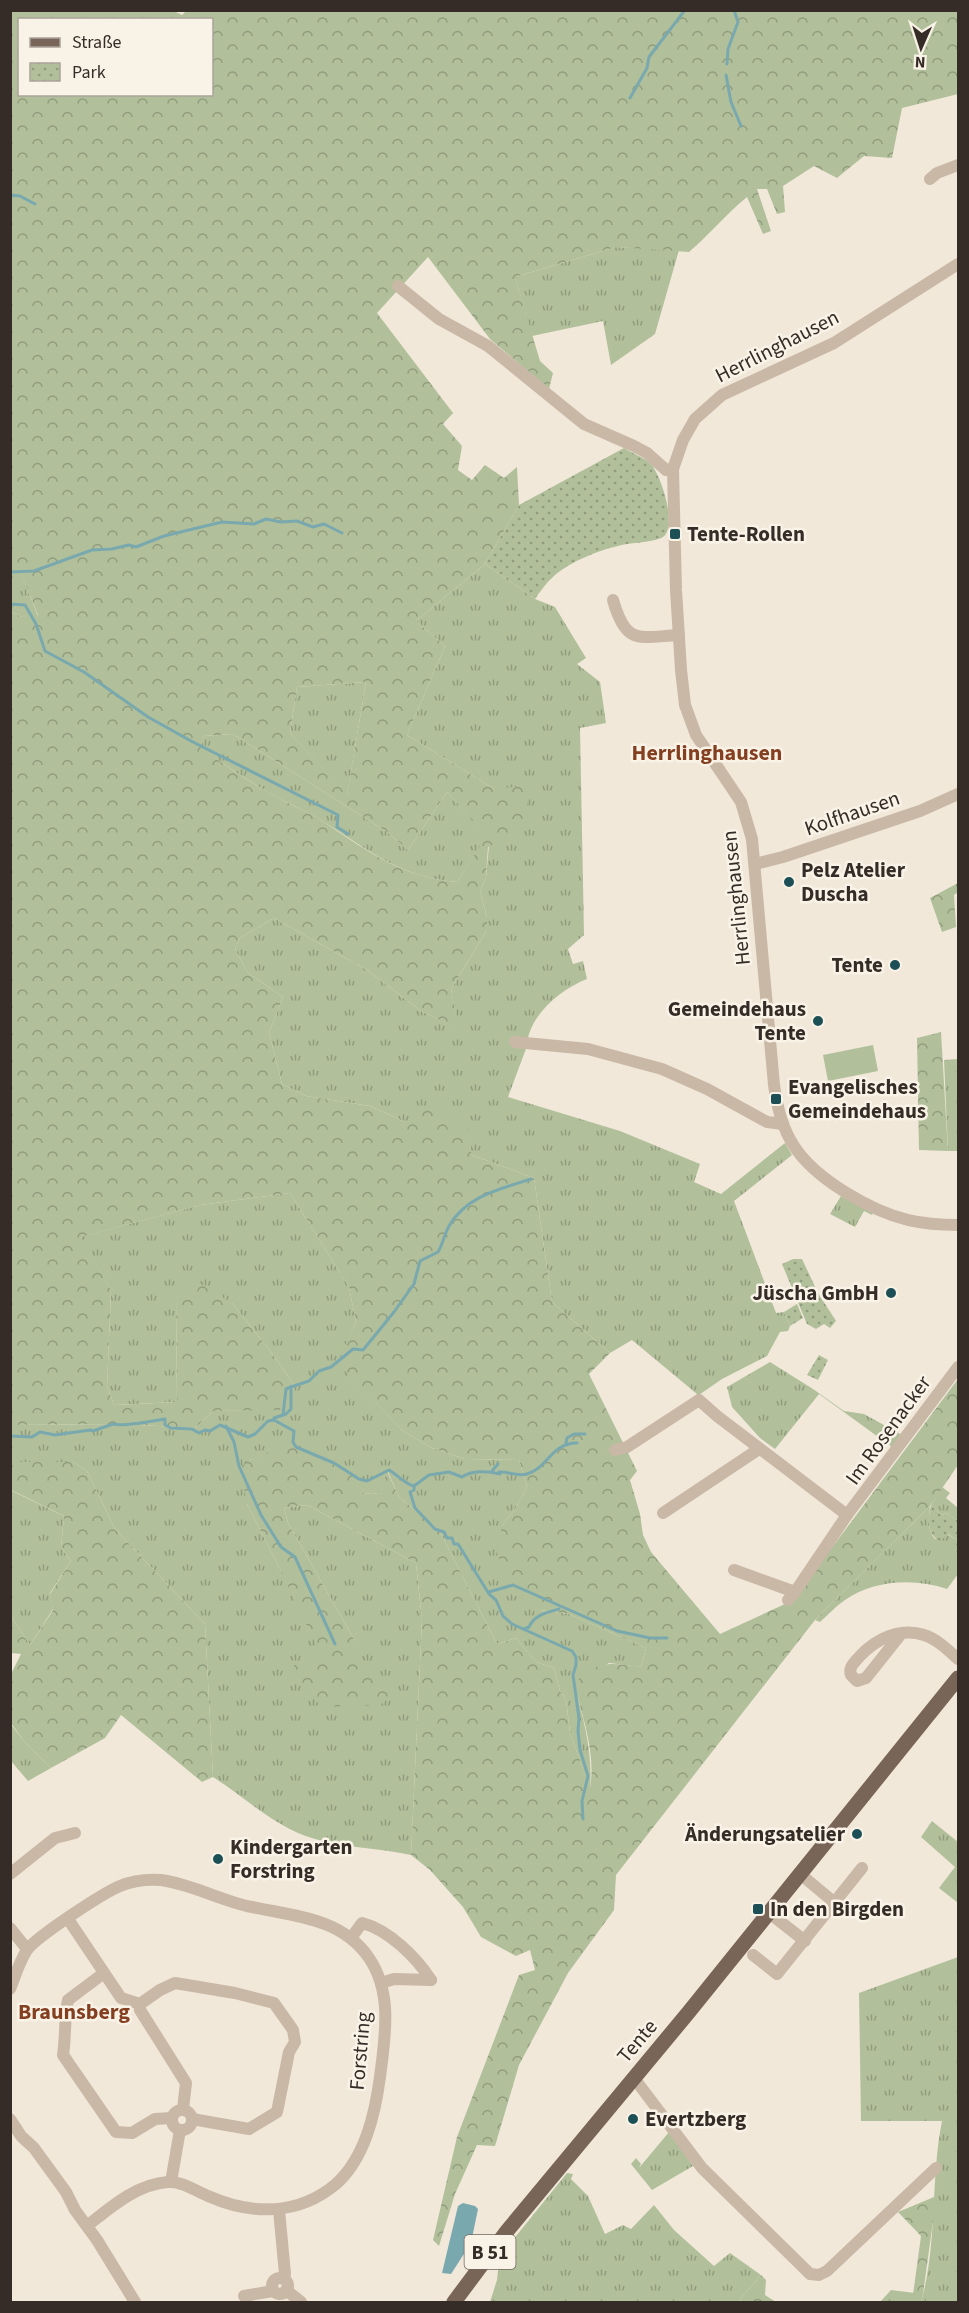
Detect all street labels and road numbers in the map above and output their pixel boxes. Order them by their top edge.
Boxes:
street label: Herrlinghausen [710,302,844,390]
street label: Kolfhausen [800,783,904,843]
street label: Herrlinghausen [714,829,758,967]
street label: Im Rosenacker [838,1369,938,1491]
street label: Forstring [342,2010,378,2092]
street label: Tente [610,2013,664,2069]
road number: B 51 [464,2235,516,2269]

